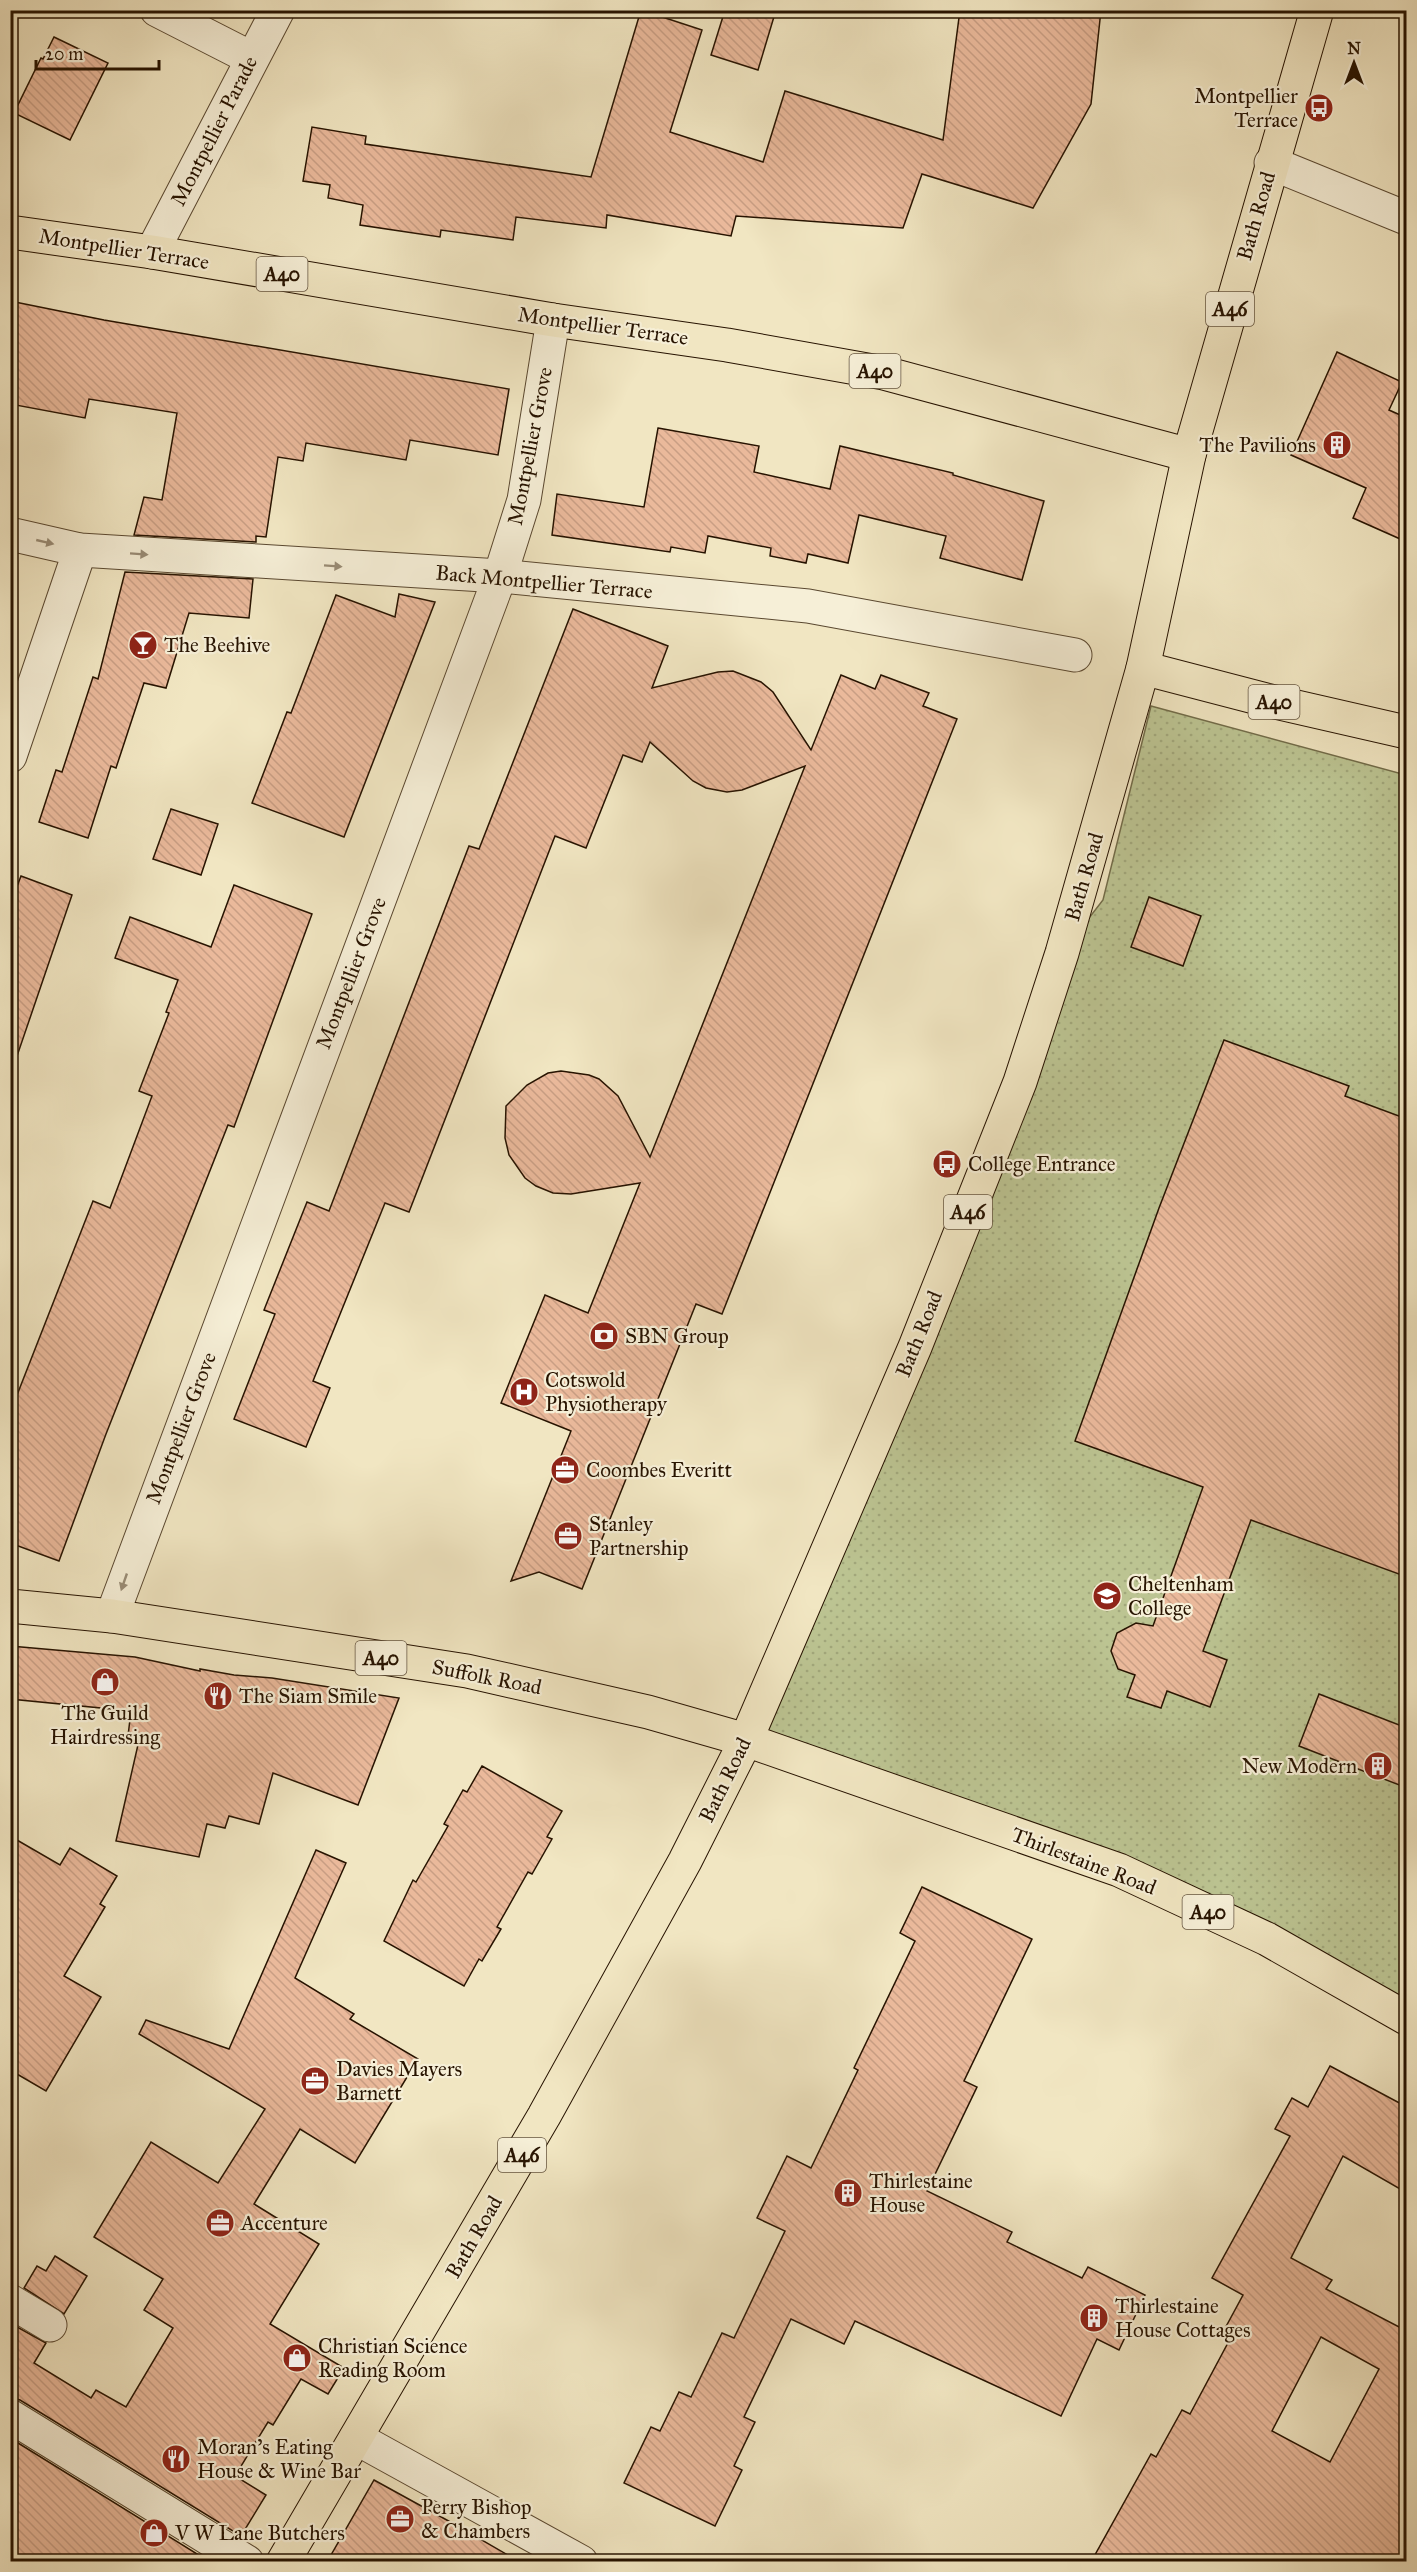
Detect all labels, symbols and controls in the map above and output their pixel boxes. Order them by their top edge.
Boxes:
scale bar [36,33,159,71]
north arrow [1324,33,1384,93]
text: N [1347,39,1361,58]
text: 20 m [45,43,83,65]
street label: Montpellier Parade [165,51,263,210]
place label: Montpellier Terrace [1194,83,1298,133]
bus stop icon: Montpellier Terrace [1303,92,1335,124]
street label: Bath Road [1231,168,1281,263]
street label: Montpellier Terrace [37,223,211,275]
road number: A40 [256,257,308,291]
road number: A46 [1206,292,1254,326]
street label: Montpellier Terrace [516,301,690,351]
road number: A40 [850,354,900,388]
street label: Montpellier Grove [502,364,558,527]
building icon: The Pavilions [1321,429,1353,461]
place label: The Pavilions [1199,432,1316,458]
one-way arrow [36,538,55,548]
one-way arrow [129,549,148,559]
street label: Back Montpellier Terrace [434,560,654,604]
one-way arrow [324,561,343,571]
bar icon: The Beehive [127,629,159,661]
place label: The Beehive [164,632,271,658]
road number: A40 [1248,685,1300,719]
street label: Bath Road [1059,829,1109,924]
street label: Montpellier Grove [310,893,392,1053]
bus stop icon: College Entrance [931,1148,963,1180]
place label: College Entrance [968,1151,1116,1177]
road number: A46 [944,1195,992,1229]
street label: Bath Road [890,1286,948,1381]
bank icon: SBN Group [588,1320,620,1352]
place label: SBN Group [625,1323,729,1349]
street label: Montpellier Grove [140,1348,222,1508]
place label: Cotswold Physiotherapy [545,1367,668,1417]
hospital icon: Cotswold Physiotherapy [508,1376,540,1408]
office icon: Coombes Everitt [549,1454,581,1486]
place label: Coombes Everitt [586,1457,733,1483]
place label: Stanley Partnership [589,1511,688,1561]
office icon: Stanley Partnership [552,1520,584,1552]
place label: Cheltenham College [1128,1571,1234,1621]
one-way arrow [118,1573,128,1591]
school or university icon: Cheltenham College [1091,1580,1123,1612]
road number: A40 [356,1641,406,1675]
street label: Suffolk Road [430,1654,544,1700]
shop icon: The Guild Hairdressing [89,1666,121,1698]
restaurant icon: The Siam Smile [202,1680,234,1712]
place label: The Siam Smile [239,1683,377,1709]
place label: The Guild Hairdressing [50,1700,160,1750]
street label: Bath Road [693,1733,757,1827]
building icon: New Modern [1362,1750,1394,1782]
place label: New Modern [1242,1753,1357,1779]
street label: Thirlestaine Road [1008,1821,1161,1901]
road number: A40 [1182,1895,1234,1929]
place label: Davies Mayers Barnett [336,2056,462,2106]
office icon: Davies Mayers Barnett [299,2065,331,2097]
road number: A46 [498,2138,546,2172]
place label: Thirlestaine House [869,2168,973,2218]
building icon: Thirlestaine House [832,2177,864,2209]
street label: Bath Road [440,2191,508,2283]
office icon: Accenture [204,2207,236,2239]
place label: Accenture [240,2210,328,2236]
place label: Thirlestaine House Cottages [1115,2293,1251,2343]
building icon: Thirlestaine House Cottages [1078,2302,1110,2334]
place label: Christian Science Reading Room [318,2333,468,2383]
shop icon: Christian Science Reading Room [281,2342,313,2374]
place label: Moran's Eating House & Wine Bar [197,2434,361,2484]
restaurant icon: Moran's Eating House & Wine Bar [160,2443,192,2475]
place label: Perry Bishop & Chambers [421,2494,531,2544]
office icon: Perry Bishop & Chambers [384,2503,416,2535]
shop icon: V W Lane Butchers [138,2517,170,2549]
place label: V W Lane Butchers [174,2520,345,2546]

